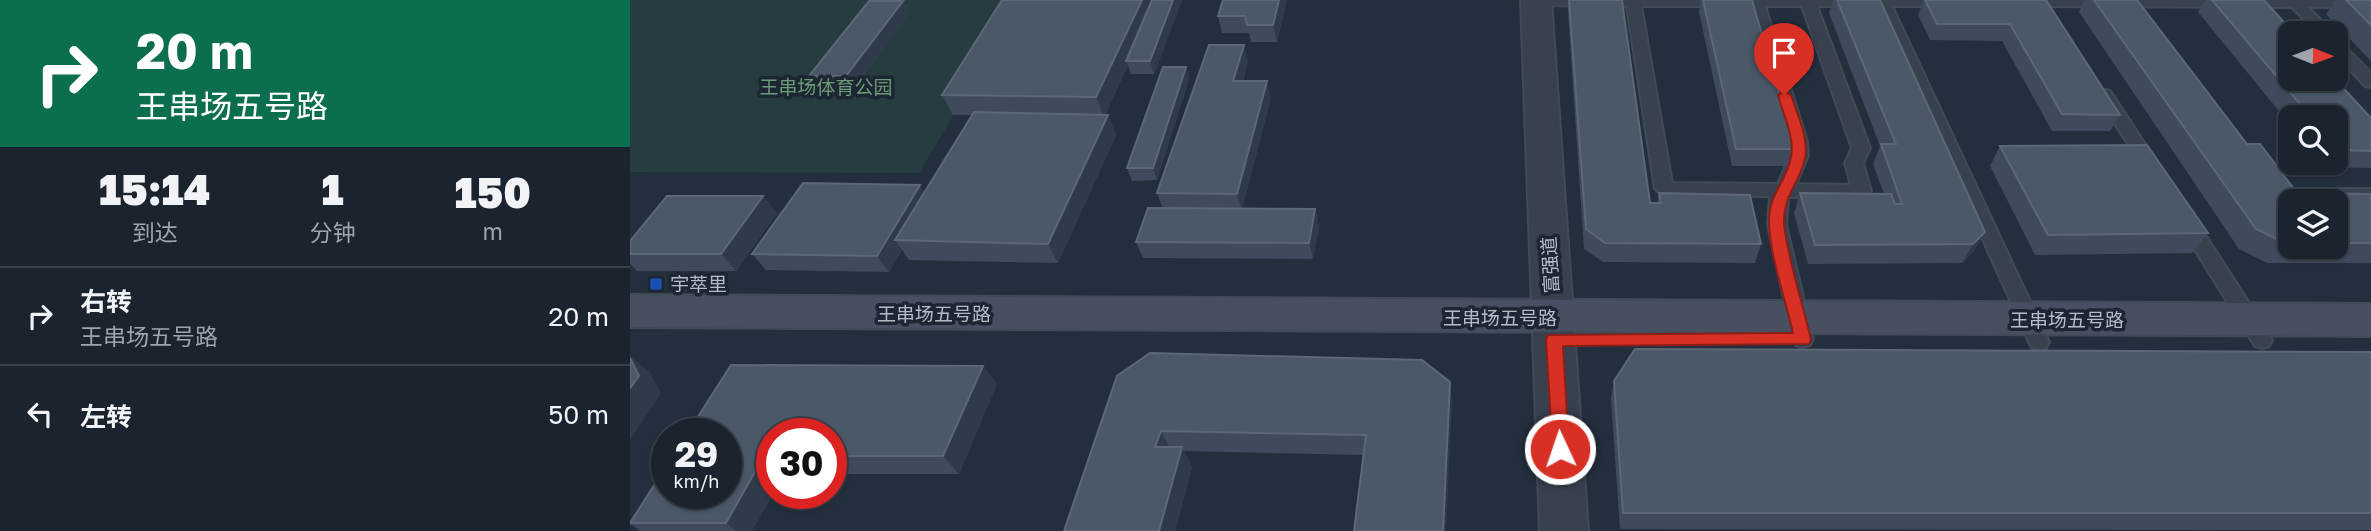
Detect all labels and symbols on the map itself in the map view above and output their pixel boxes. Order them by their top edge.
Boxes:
north arrow [2278,21,2348,91]
pin [1754,23,1814,95]
park label: 王串场体育公园 [759,75,893,98]
street label: 富强道 [1537,236,1562,294]
place label: 宇萃里 [670,272,727,295]
marker: 宇萃里 [648,276,664,292]
street label: 王串场五号路 [877,302,991,325]
street label: 王串场五号路 [1443,306,1557,329]
street label: 王串场五号路 [2010,308,2124,331]
position arrow [1523,412,1597,486]
speed limit sign: 30 [756,418,847,509]

